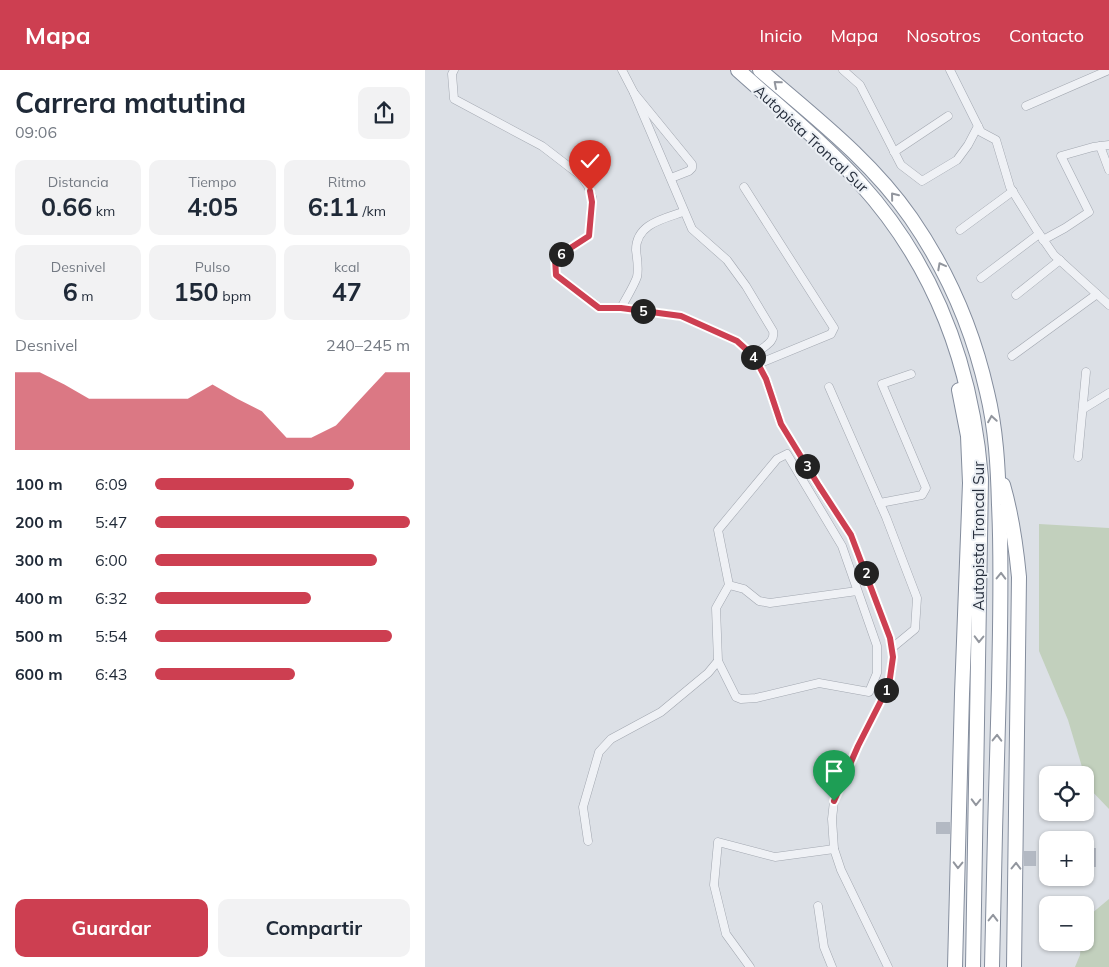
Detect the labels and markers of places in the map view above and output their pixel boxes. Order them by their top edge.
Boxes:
pin [569,140,611,191]
pin: 6 [549,242,573,266]
pin: 5 [631,298,655,324]
pin: 4 [741,344,765,370]
pin: 3 [795,454,819,478]
pin: 2 [853,560,879,586]
pin: 1 [873,678,899,702]
pin [813,750,855,801]

